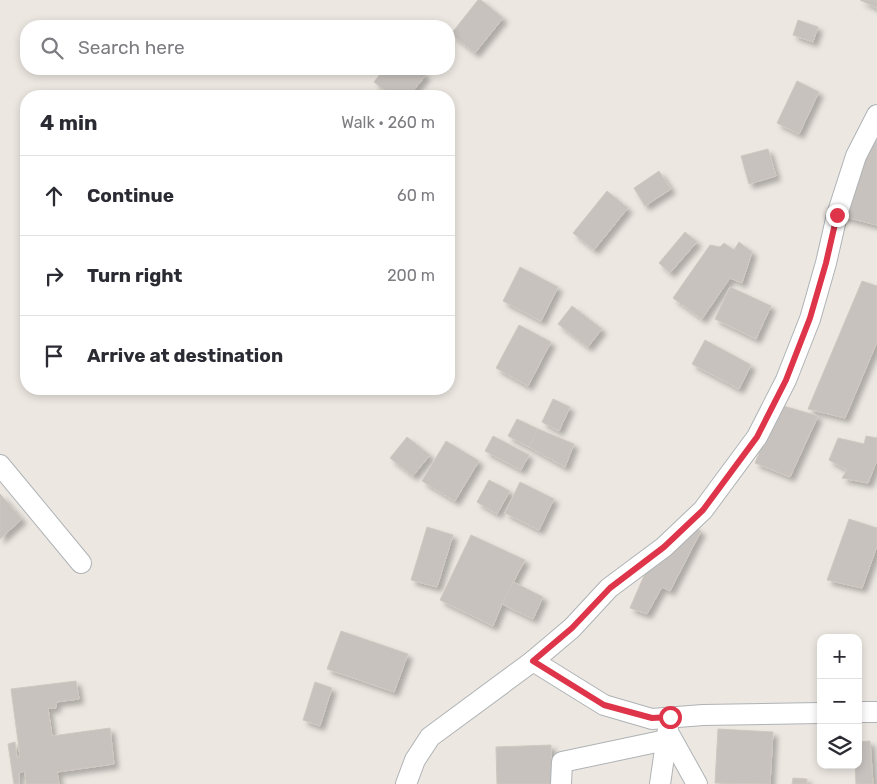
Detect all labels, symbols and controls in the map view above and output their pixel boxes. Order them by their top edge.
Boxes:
search box [20,20,455,75]
icon: search [38,34,66,62]
text: Search here [78,36,185,59]
text: 4 min [40,110,98,135]
text: Walk · 260 m [341,113,435,132]
icon: ahead [40,182,68,210]
text: Continue [87,184,174,207]
text: 60 m [397,186,435,205]
route end [826,204,849,227]
icon: right [40,262,68,290]
text: Turn right [87,264,182,287]
text: 200 m [387,266,435,285]
icon: arrive [40,342,68,370]
text: Arrive at destination [87,344,283,367]
map controls [817,634,862,769]
button: + [817,634,862,679]
button: − [817,679,862,724]
route start [659,706,682,729]
button: layers [817,724,862,769]

